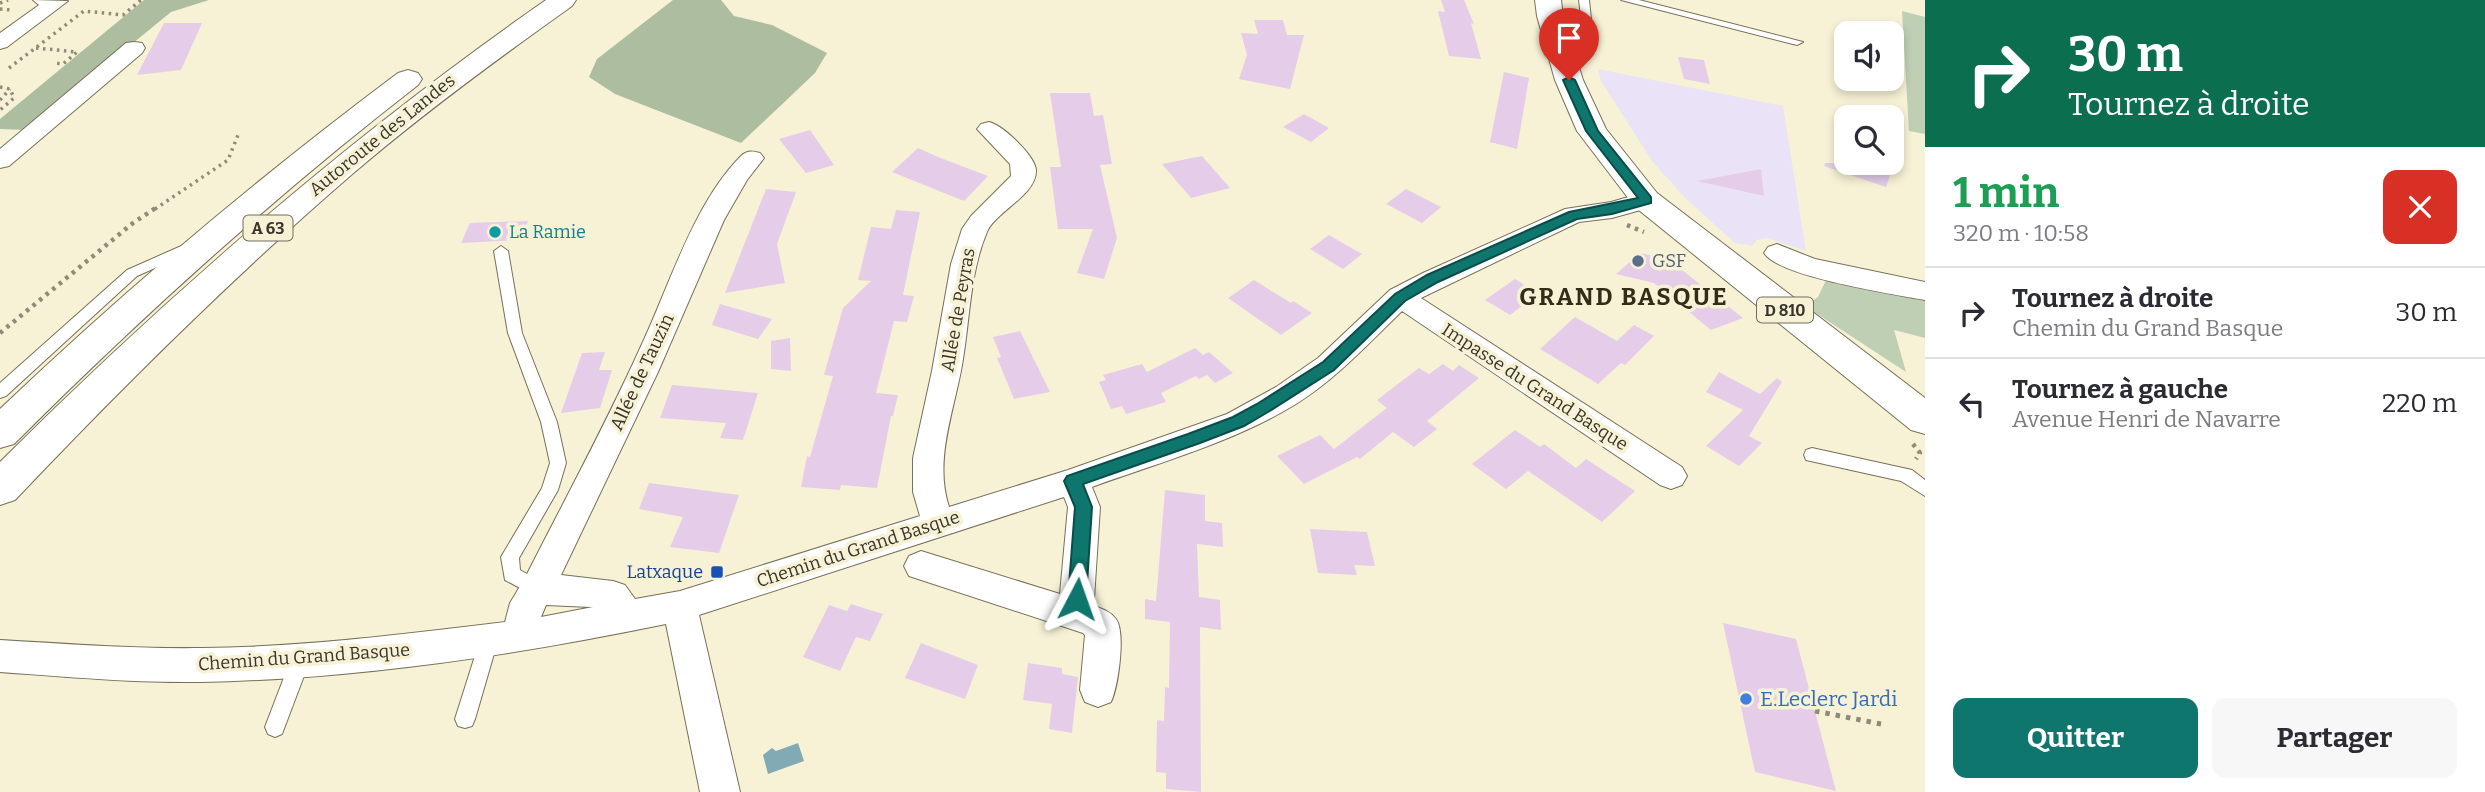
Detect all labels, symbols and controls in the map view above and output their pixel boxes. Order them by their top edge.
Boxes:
pin [1539,8,1599,80]
icon: arrive [1550,19,1588,57]
map controls [1834,21,1904,175]
button: sound [1834,21,1904,91]
text: 30 m [2068,25,2183,84]
icon: right [1953,28,2044,119]
street label: Autoroute des Landes [305,69,459,201]
text: Tournez à droite [2068,85,2310,123]
button: search [1834,105,1904,175]
text: 1 min [1953,168,2059,218]
button: close [2383,170,2457,244]
road number: A 63 [244,216,292,240]
text: 320 m · 10:58 [1953,219,2089,247]
place label: La Ramie [509,221,586,243]
marker: La Ramie [487,224,503,240]
street label: Allée de Peyras [936,246,980,374]
place label: GSF [1652,250,1686,272]
marker: GSF [1630,253,1646,269]
district label: GRAND BASQUE [1519,283,1729,311]
text: Tournez à droite [2012,283,2213,314]
icon: right [1953,294,1991,332]
text: 30 m [2396,297,2457,328]
road number: D 810 [1757,298,1813,322]
street label: Allée de Tauzin [605,310,679,434]
text: Chemin du Grand Basque [2012,314,2283,342]
street label: Impasse du Grand Basque [1438,319,1632,455]
text: Tournez à gauche [2012,374,2228,405]
icon: left [1953,385,1991,423]
text: 220 m [2382,388,2457,419]
text: Avenue Henri de Navarre [2012,405,2281,433]
street label: Chemin du Grand Basque [754,506,962,592]
place label: Latxaque [626,561,703,583]
position arrow [1040,562,1114,636]
marker: Latxaque [709,564,725,580]
street label: Chemin du Grand Basque [197,639,411,675]
place label: E.Leclerc Jardi [1760,686,1897,712]
marker: E.Leclerc Jardi [1738,691,1754,707]
button: Quitter [1953,698,2198,778]
button: Partager [2212,698,2457,778]

